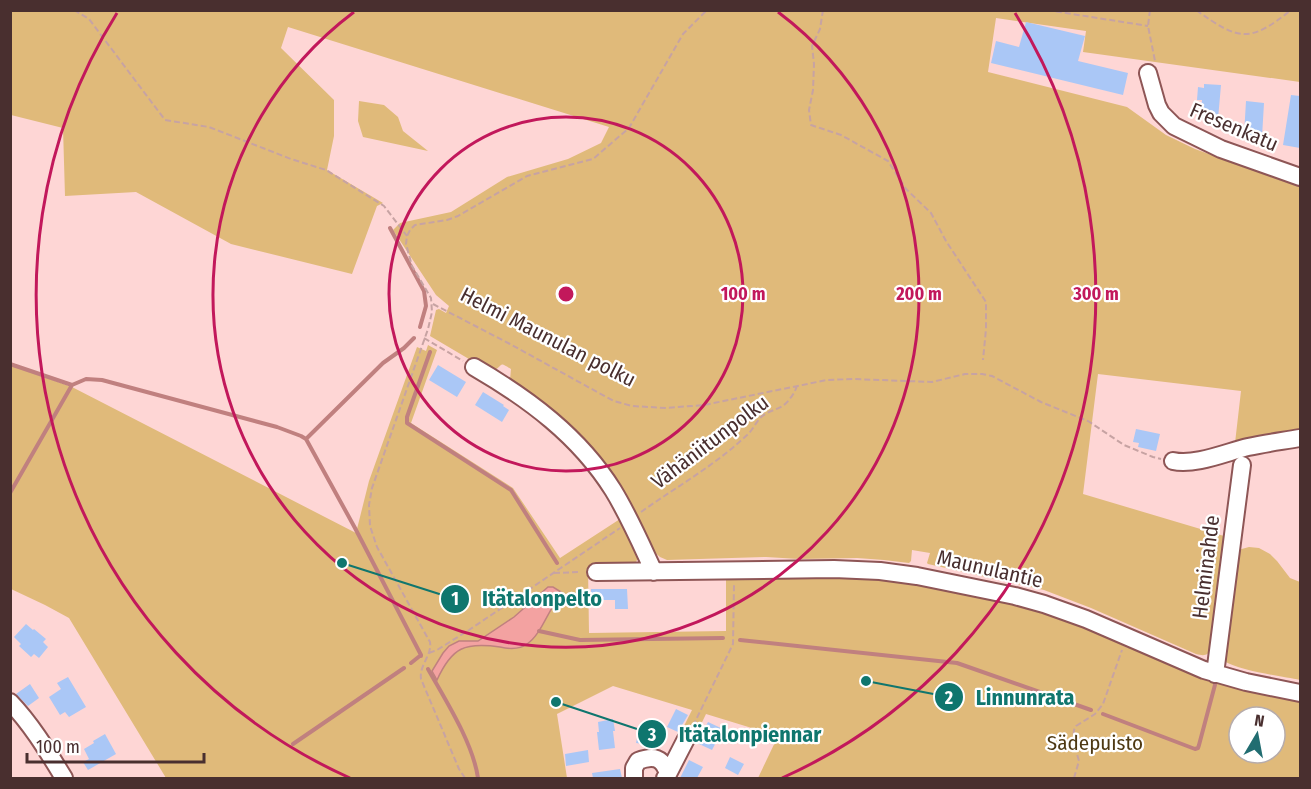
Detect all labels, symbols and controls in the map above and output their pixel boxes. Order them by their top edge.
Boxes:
street label: Fresenkatu [1186,97,1282,157]
street label: Helmi Maunulan polku [456,282,640,392]
text: 100 m [721,283,765,305]
text: 200 m [895,283,942,305]
text: 300 m [1072,283,1119,305]
centre of rings [556,284,576,304]
street label: Vähäniitunpolku [646,389,774,495]
street label: Helminahde [1187,514,1225,620]
street label: Maunulantie [935,544,1045,594]
callout: Itätalonpelto [440,579,614,619]
text: Itätalonpelto [482,585,602,612]
text: 1 [451,588,459,610]
callout: Linnunrata [934,677,1087,717]
text: Linnunrata [976,684,1074,711]
text: 2 [944,687,953,709]
north arrow [1227,705,1287,765]
text: N [1253,711,1266,731]
callout: Itätalonpiennar [637,714,834,754]
text: Itätalonpiennar [679,721,822,748]
text: 3 [647,724,657,746]
scale bar [27,726,204,764]
park label: Sädepuisto [1047,730,1143,756]
text: 100 m [36,736,80,758]

